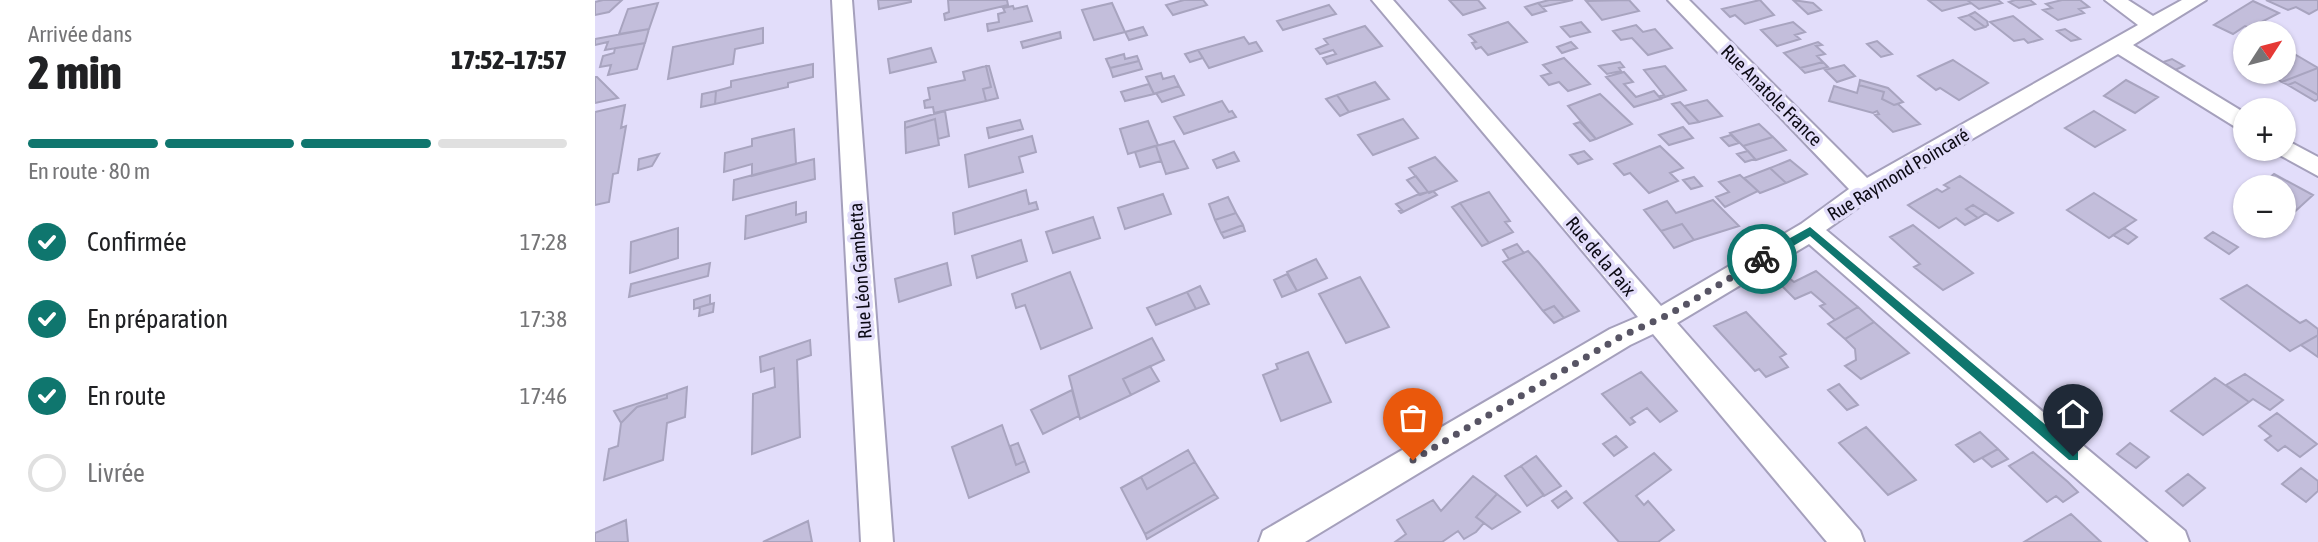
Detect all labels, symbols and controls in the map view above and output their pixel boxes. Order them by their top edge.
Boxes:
text: Arrivée dans [28,21,132,47]
north arrow [2233,21,2296,84]
map controls [2233,21,2296,238]
street label: Rue Anatole France [1717,40,1827,150]
text: 17:52–17:57 [451,45,567,75]
text: 2 min [28,46,122,99]
button: + [2233,98,2296,161]
street label: Rue Raymond Poincaré [1823,123,1973,225]
text: En route · 80 m [28,158,150,184]
button: − [2233,175,2296,238]
street label: Rue Léon Gambetta [844,202,876,340]
street label: Rue de la Paix [1562,212,1641,300]
icon: check [28,223,66,261]
courier [1727,224,1797,294]
text: Confirmée [87,227,187,257]
text: 17:28 [520,229,567,255]
icon: bike [1743,240,1781,278]
icon: check [28,300,66,338]
text: En préparation [87,304,228,334]
text: 17:38 [520,306,567,332]
icon: check [28,377,66,415]
text: En route [87,381,166,411]
text: 17:46 [520,383,567,409]
pin [2043,384,2103,456]
pin [1383,388,1443,460]
icon: home [2054,395,2092,433]
icon: bag [1394,399,1432,437]
text: Livrée [87,458,145,488]

